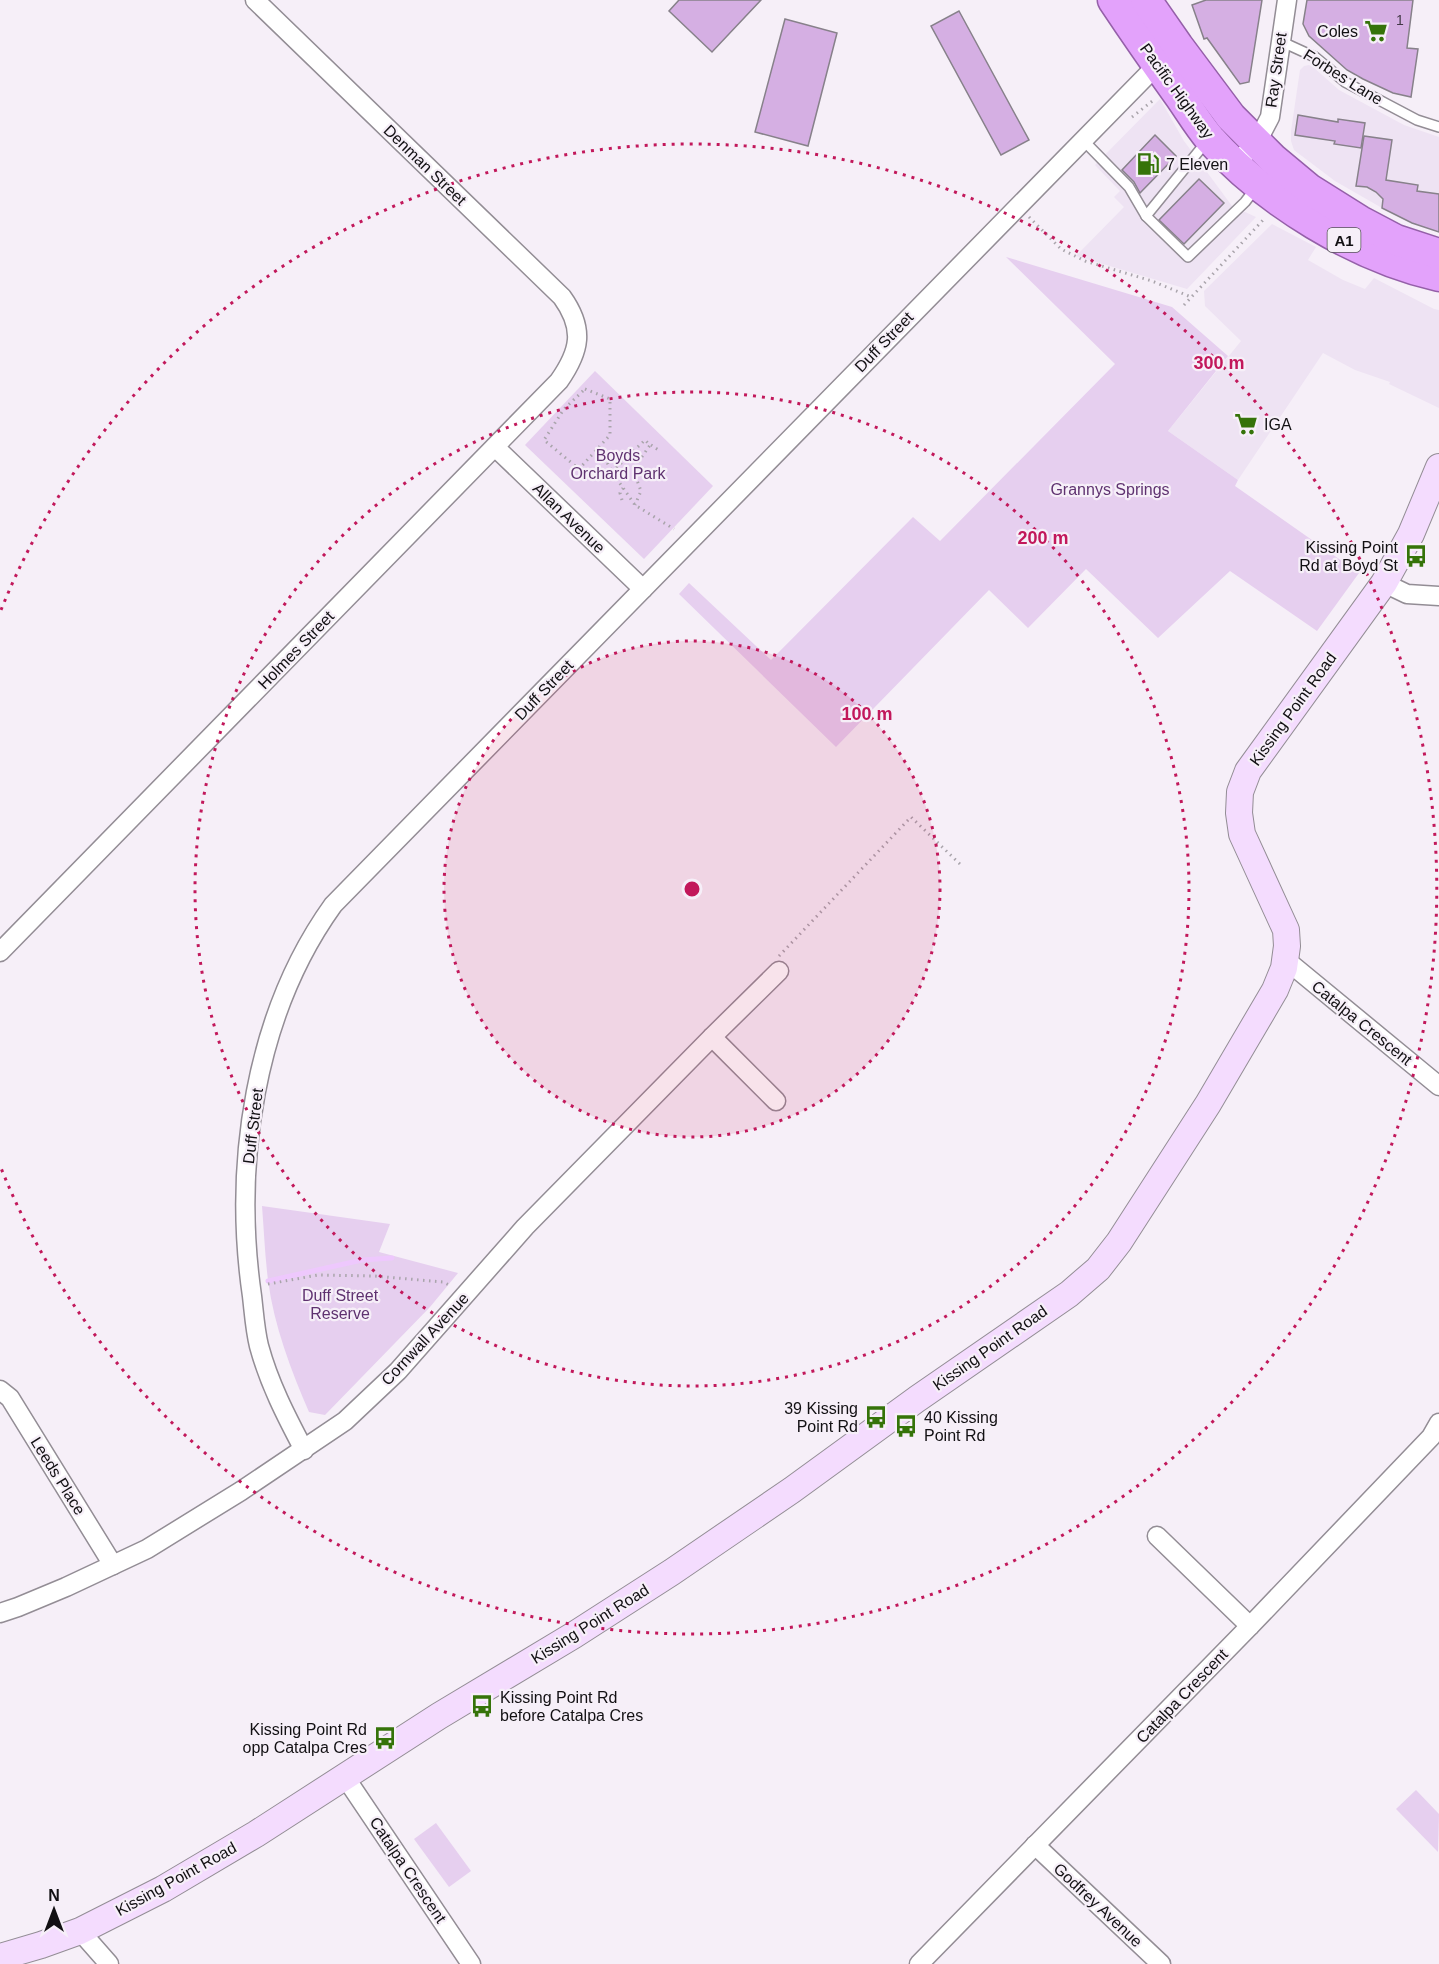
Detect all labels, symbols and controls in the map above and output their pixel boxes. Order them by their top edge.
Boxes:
house number: 1 [1396,12,1404,28]
supermarket icon: Coles [1363,18,1389,44]
place label: Coles [1317,23,1358,40]
street label: Ray Street [1262,31,1290,109]
street label: Pacific Highway [1137,40,1217,142]
street label: Forbes Lane [1300,46,1386,108]
street label: Denman Street [380,122,470,209]
fuel station icon: 7 Eleven [1135,151,1161,177]
place label: 7 Eleven [1166,156,1228,173]
road number: A1 [1328,228,1360,252]
street label: Duff Street [851,308,917,375]
text: 300 m [1193,353,1245,373]
supermarket icon: IGA [1233,411,1259,437]
place label: IGA [1264,416,1292,433]
park label: Boyds Orchard Park [570,447,667,482]
street label: Allan Avenue [530,480,608,557]
park label: Grannys Springs [1050,481,1170,498]
text: 200 m [1017,528,1069,548]
place label: Kissing Point Rd at Boyd St [1299,539,1399,574]
bus stop icon: Kissing Point Rd at Boyd St [1403,543,1429,569]
street label: Holmes Street [255,607,338,692]
street label: Kissing Point Road [1246,649,1340,769]
street label: Duff Street [511,656,577,723]
text: 100 m [841,704,893,724]
centre of rings [682,879,702,899]
street label: Catalpa Crescent [1309,977,1416,1069]
street label: Duff Street [240,1087,266,1165]
park label: Duff Street Reserve [302,1287,379,1322]
street label: Cornwall Avenue [378,1289,472,1389]
street label: Kissing Point Road [930,1302,1050,1394]
place label: 39 Kissing Point Rd [784,1400,858,1435]
bus stop icon: 39 Kissing Point Rd [863,1404,889,1430]
place label: 40 Kissing Point Rd [924,1409,998,1444]
bus stop icon: 40 Kissing Point Rd [893,1413,919,1439]
street label: Leeds Place [27,1434,89,1518]
street label: Kissing Point Road [528,1581,652,1667]
street label: Catalpa Crescent [1133,1645,1231,1746]
place label: Kissing Point Rd before Catalpa Cres [500,1689,643,1724]
bus stop icon: Kissing Point Rd before Catalpa Cres [469,1693,495,1719]
place label: Kissing Point Rd opp Catalpa Cres [242,1721,367,1756]
bus stop icon: Kissing Point Rd opp Catalpa Cres [372,1725,398,1751]
street label: Catalpa Crescent [366,1814,450,1926]
street label: Kissing Point Road [113,1839,239,1919]
street label: Godfrey Avenue [1050,1860,1146,1950]
north arrow [24,1880,84,1940]
text: N [48,1887,60,1904]

